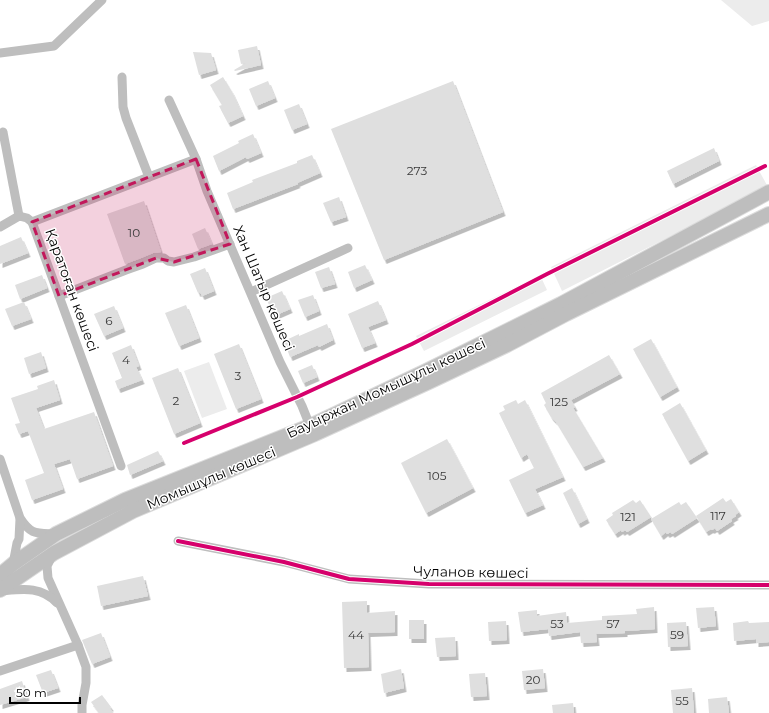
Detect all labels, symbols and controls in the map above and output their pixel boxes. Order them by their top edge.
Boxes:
house number: 273 [407,163,427,178]
street label: Хан Шатыр көшесі [229,223,299,353]
house number: 10 [128,225,140,240]
street label: Қаратоған көшесі [41,226,103,354]
house number: 6 [105,313,113,328]
street label: Бауыржан Момышұлы көшесі [284,334,488,442]
house number: 4 [122,352,130,367]
house number: 3 [235,368,242,383]
house number: 2 [173,393,180,408]
house number: 125 [550,394,568,409]
street label: Момышұлы көшесі [144,443,278,513]
house number: 105 [427,468,447,483]
house number: 117 [710,508,726,523]
house number: 121 [620,509,636,524]
street label: Чуланов көшесі [413,562,529,582]
house number: 53 [550,616,564,631]
house number: 57 [606,616,620,631]
house number: 44 [348,627,364,642]
house number: 59 [670,627,684,642]
house number: 20 [526,672,540,687]
scale bar [10,679,80,705]
text: 50 m [16,685,47,700]
house number: 55 [675,693,689,708]

